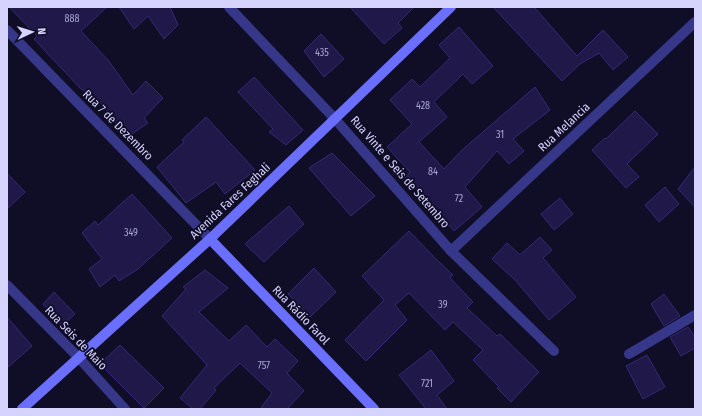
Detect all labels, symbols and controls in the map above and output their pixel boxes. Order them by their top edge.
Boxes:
north arrow [12,12,52,52]
house number: 888 [65,13,80,25]
text: N [35,28,48,35]
house number: 435 [315,47,329,59]
street label: Rua 7 de Dezembro [80,87,156,163]
house number: 428 [416,100,430,112]
street label: Rua Melancia [535,100,593,154]
street label: Rua Vinte e Seis de Setembro [348,113,452,231]
house number: 31 [496,129,504,141]
street label: Avenida Fares Feghali [187,160,273,242]
house number: 84 [428,166,438,178]
house number: 72 [455,193,464,205]
house number: 349 [124,227,138,239]
street label: Rua Rádio Farol [270,283,332,347]
house number: 39 [438,299,448,311]
street label: Rua Seis de Maio [42,303,110,373]
house number: 757 [258,360,270,372]
house number: 721 [421,378,433,390]

